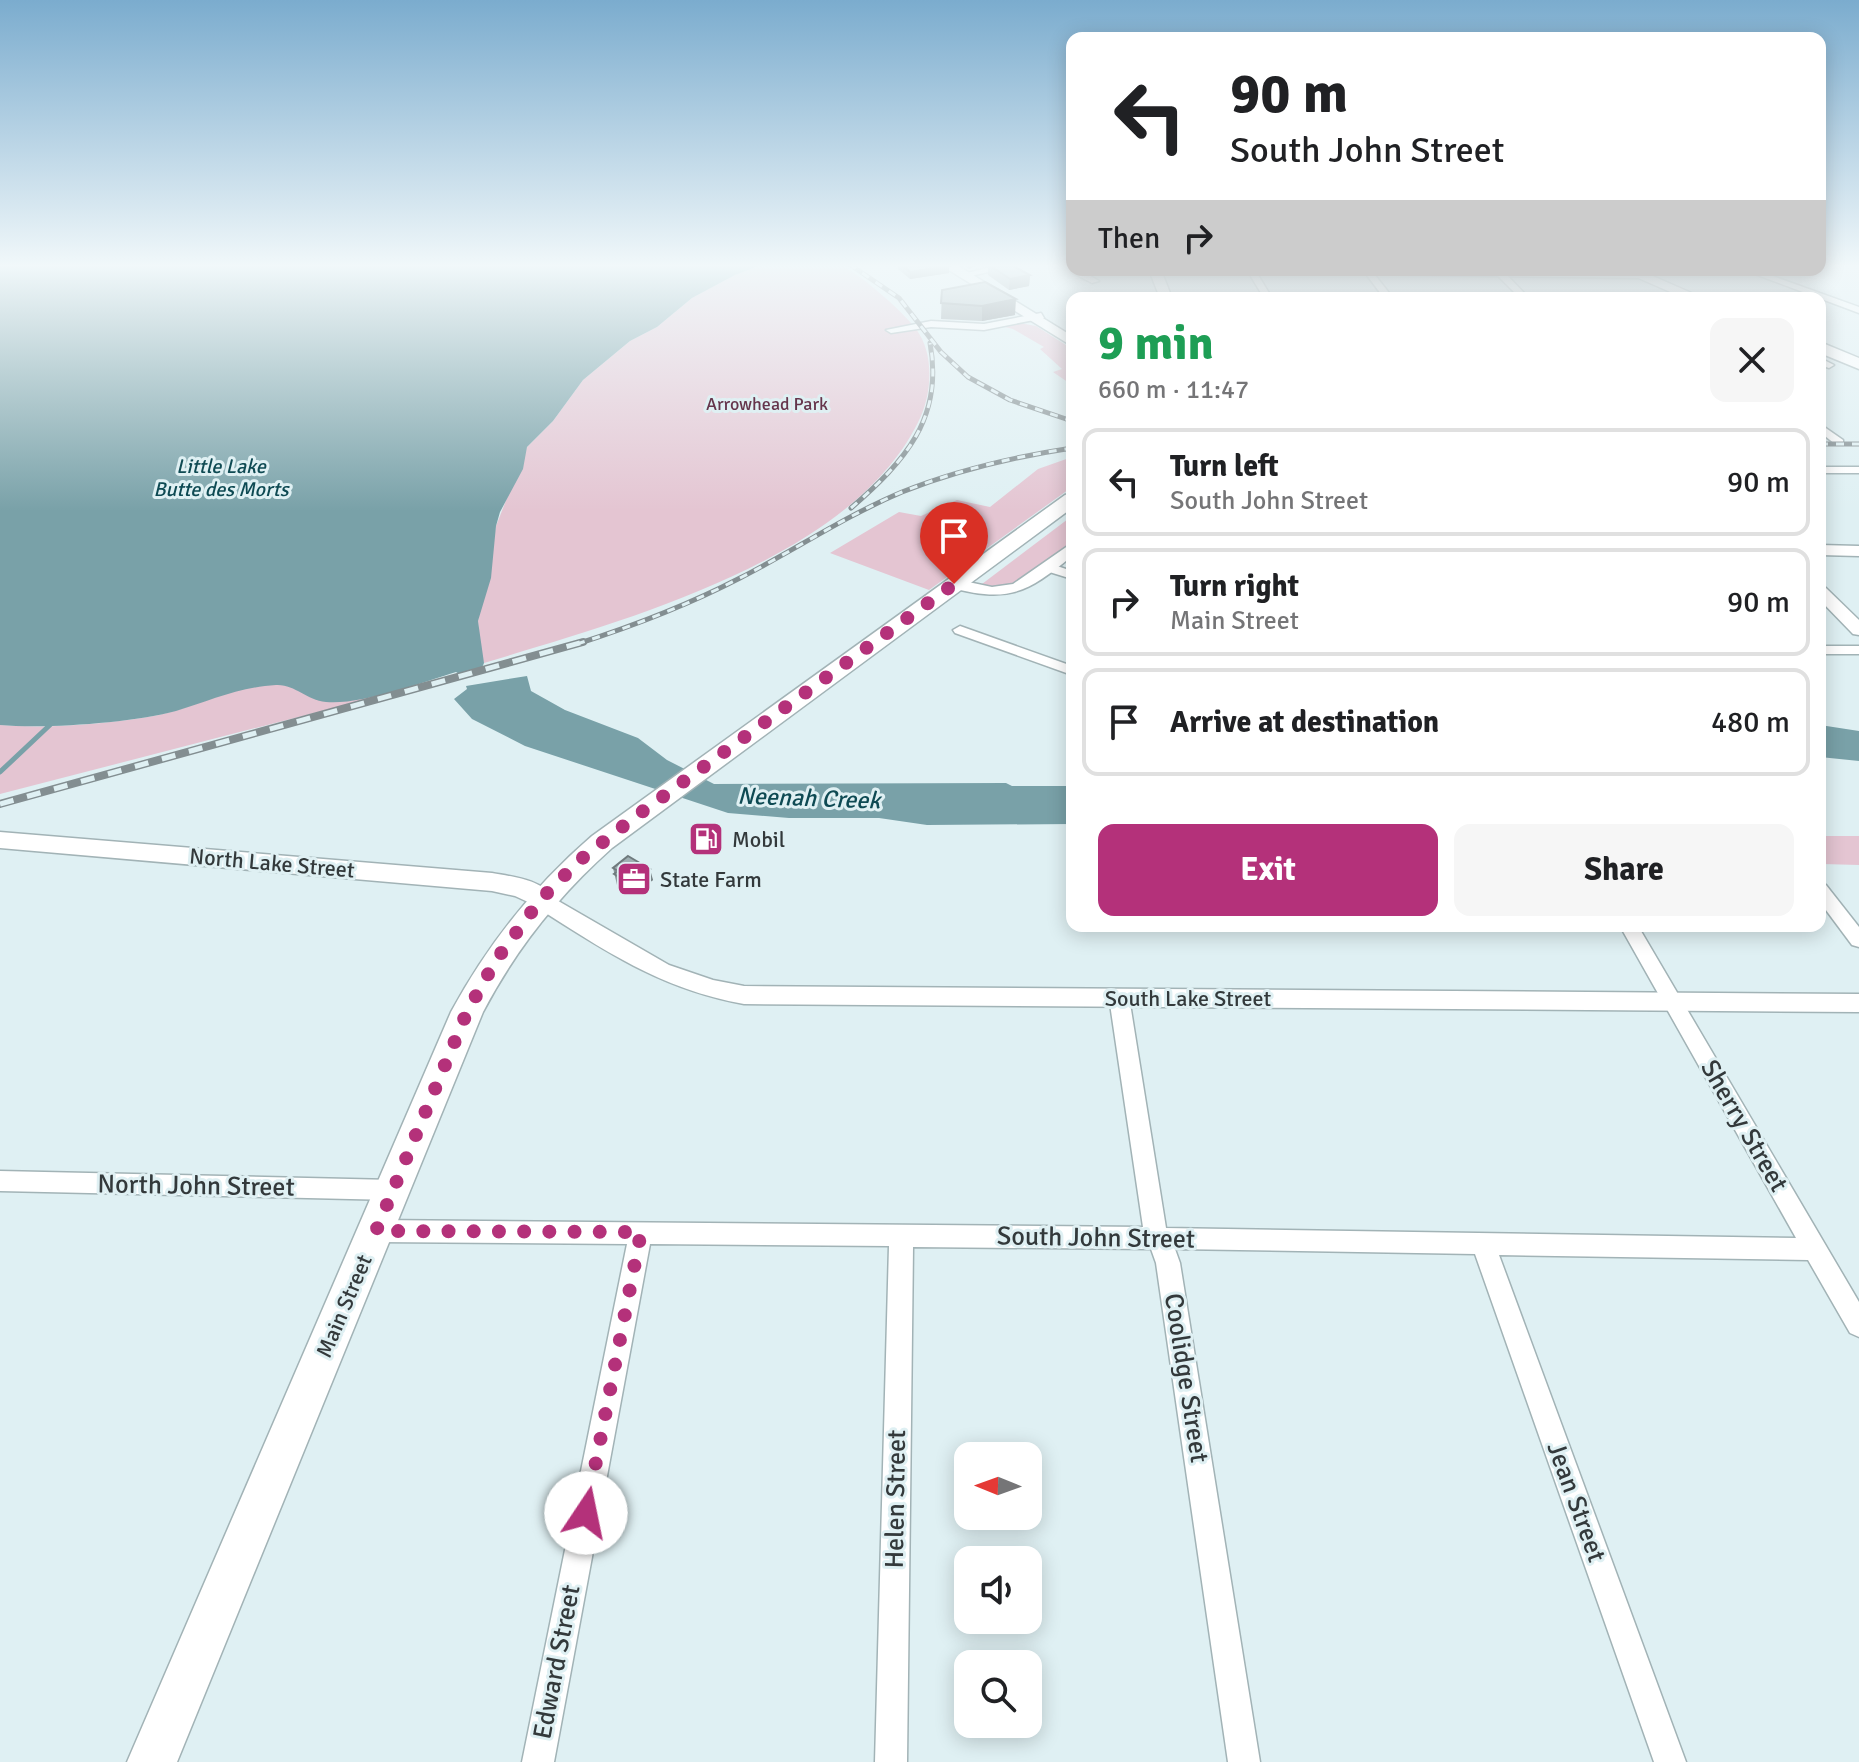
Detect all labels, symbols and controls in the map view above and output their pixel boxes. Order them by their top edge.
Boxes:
text: 90 m [1230,59,1348,128]
icon: left [1098,64,1202,168]
text: South John Street [1230,128,1504,173]
icon: right [1176,216,1220,260]
text: Then [1098,220,1160,257]
text: 9 min [1098,314,1214,373]
button: close [1710,318,1794,402]
text: 660 m · 11:47 [1098,374,1249,406]
park label: Arrowhead Park [706,393,828,415]
text: Turn left [1170,448,1279,485]
water label: Little Lake Butte des Morts [153,454,291,502]
icon: left [1102,460,1146,504]
text: 90 m [1727,464,1790,501]
text: South John Street [1170,485,1368,517]
pin [920,502,988,584]
icon: arrive [932,514,976,558]
text: Turn right [1170,568,1299,605]
icon: right [1102,580,1146,624]
text: 90 m [1727,584,1790,621]
text: Main Street [1170,605,1299,637]
icon: arrive [1102,700,1146,744]
text: Arrive at destination [1170,704,1439,741]
text: 480 m [1711,704,1790,741]
water label: Neenah Creek [737,781,883,816]
fuel station icon: Mobil [687,820,725,858]
button: Exit [1098,824,1438,916]
button: Share [1454,824,1794,916]
place label: Mobil [732,826,785,853]
street label: North Lake Street [188,842,356,884]
office icon: State Farm [615,860,653,898]
place label: State Farm [660,866,762,893]
street label: South Lake Street [1105,985,1271,1012]
street label: Sherry Street [1693,1054,1795,1198]
street label: North John Street [97,1168,295,1204]
street label: South John Street [997,1220,1195,1256]
street label: Main Street [310,1250,378,1361]
street label: Coolidge Street [1157,1291,1215,1465]
street label: Helen Street [879,1429,913,1569]
street label: Jean Street [1540,1438,1612,1566]
north arrow [954,1442,1042,1530]
map controls [954,1442,1042,1738]
position arrow [544,1471,628,1555]
button: sound [954,1546,1042,1634]
street label: Edward Street [526,1582,588,1742]
button: search [954,1650,1042,1738]

